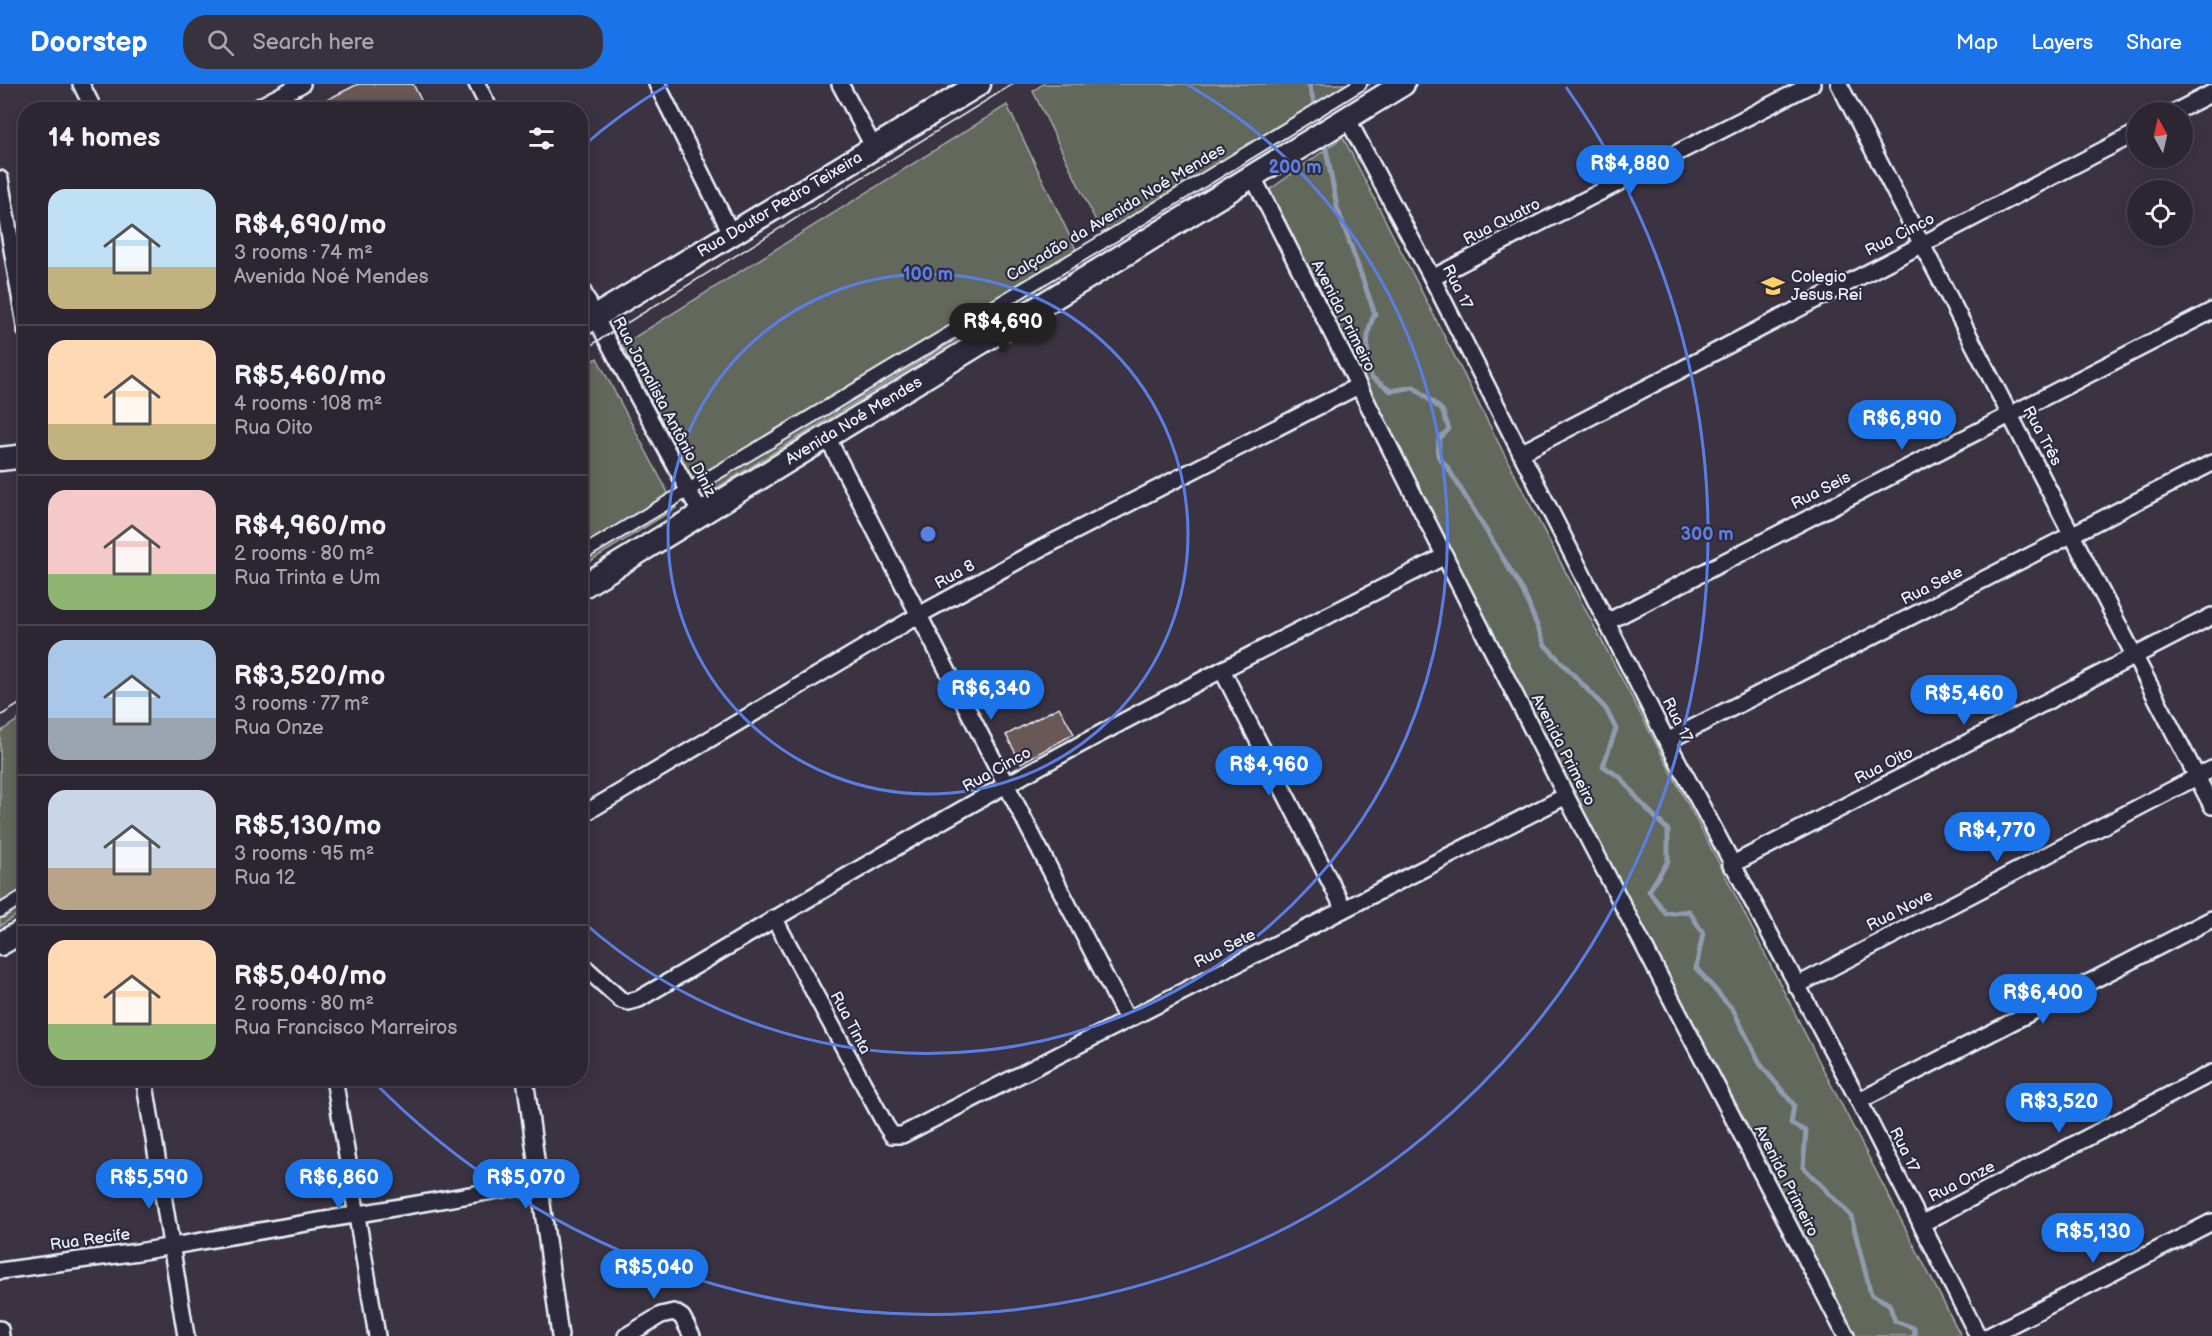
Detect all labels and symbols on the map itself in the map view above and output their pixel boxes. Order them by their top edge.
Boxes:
north arrow [2127,102,2193,168]
street label: Calçadão da Avenida Noé Mendes [1003,140,1229,286]
pin: R$4,880 [1575,145,1685,196]
street label: Rua Doutor Pedro Teixeira [694,148,866,262]
text: 200 m [1268,157,1322,178]
street label: Rua Quatro [1460,195,1544,249]
street label: Rua Cinco [1862,209,1938,261]
street label: Avenida Primeiro [1307,257,1379,375]
street label: Rua 17 [1438,261,1476,313]
text: 100 m [903,264,953,285]
place label: Colegio Jesus Rei [1791,268,1862,305]
school or university icon: Colegio Jesus Rei [1760,273,1786,299]
pin: R$4,690 [948,303,1058,354]
street label: Rua Jornalista Antônio Diniz [608,314,720,501]
street label: Avenida Noé Mendes [782,373,926,469]
pin: R$6,890 [1847,400,1957,451]
street label: Rua Três [2018,403,2066,469]
street label: Rua Seis [1788,468,1854,514]
centre of rings [918,524,938,544]
text: 300 m [1680,524,1734,545]
street label: Rua 8 [932,556,978,594]
street label: Rua Sete [1898,562,1966,610]
pin: R$6,340 [936,670,1046,721]
pin: R$5,460 [1909,675,2019,726]
street label: Avenida Primeiro [1527,691,1599,809]
street label: Rua 17 [1658,694,1696,746]
street label: Rua Cinco [959,743,1035,797]
street label: Rua Oito [1852,743,1916,789]
pin: R$4,960 [1214,746,1324,797]
pin: R$4,770 [1942,812,2052,863]
street label: Rua Nove [1864,886,1937,936]
street label: Rua Sete [1191,925,1259,973]
pin: R$6,400 [1988,974,2098,1025]
street label: Rua Tinta [826,988,874,1058]
pin: R$3,520 [2004,1083,2114,1134]
street label: Avenida Primeiro [1750,1122,1822,1240]
street label: Rua 17 [1885,1124,1923,1176]
street label: Rua Onze [1926,1157,1999,1207]
pin: R$5,590 [94,1159,204,1210]
pin: R$6,860 [284,1159,394,1210]
pin: R$5,070 [471,1159,581,1210]
pin: R$5,130 [2038,1213,2148,1264]
street label: Rua Recife [49,1225,132,1255]
pin: R$5,040 [599,1249,709,1300]

